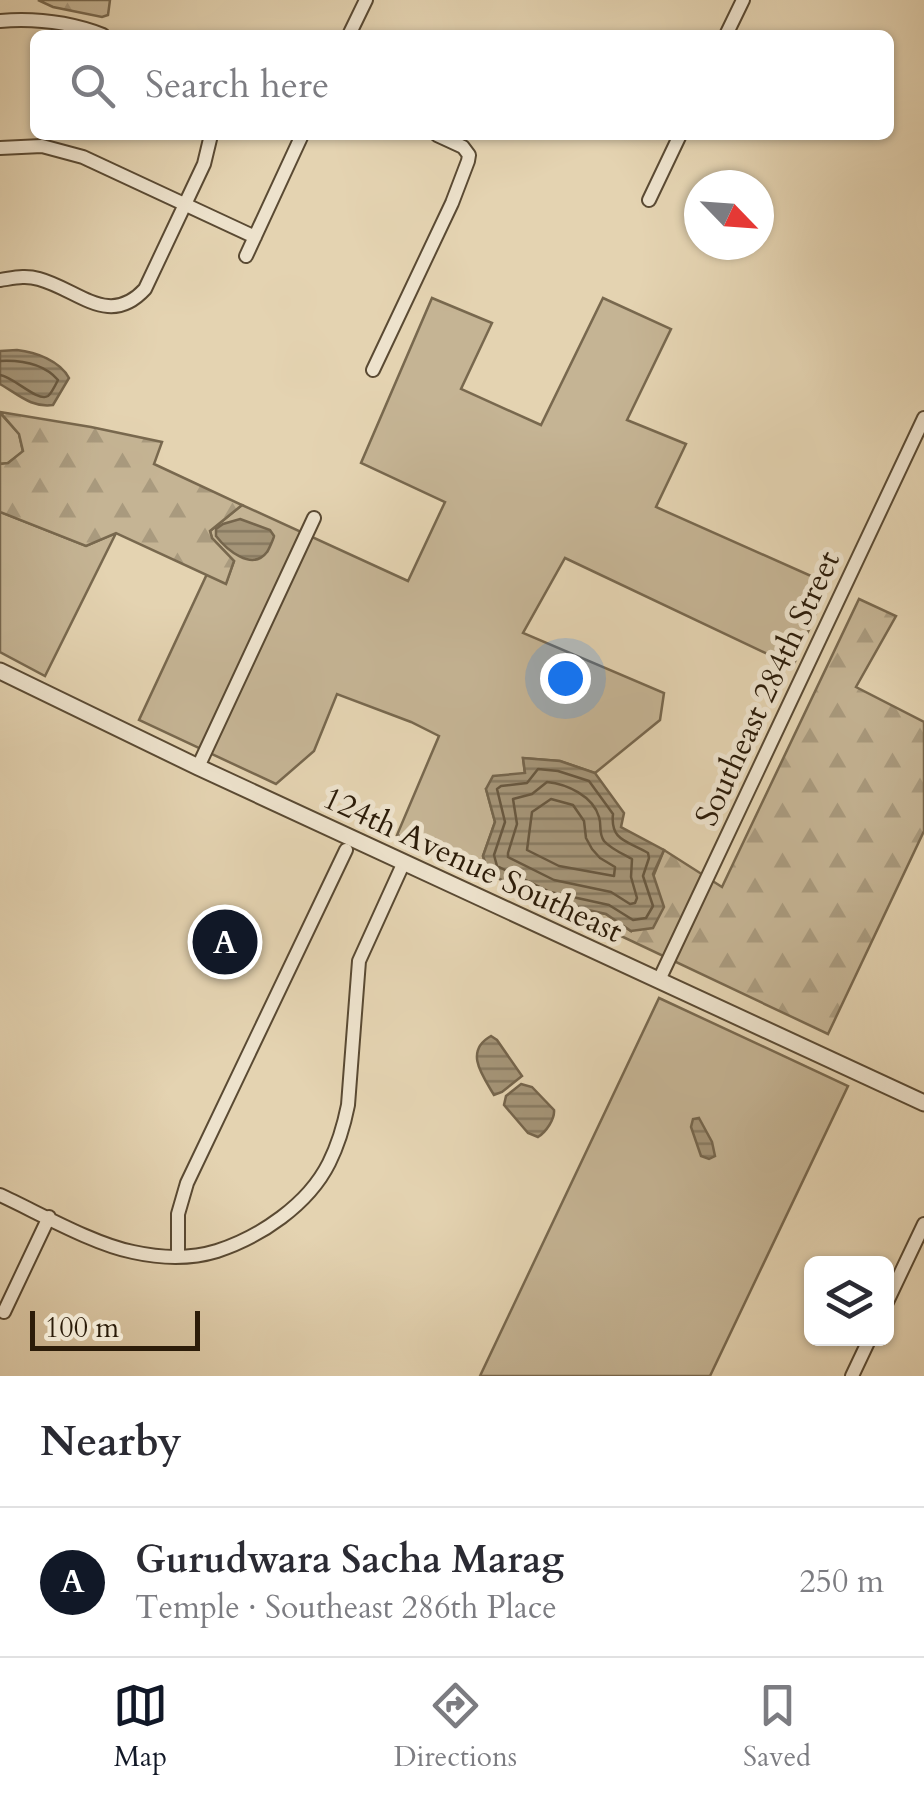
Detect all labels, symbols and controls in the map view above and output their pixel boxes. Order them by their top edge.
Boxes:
search box [30,30,894,140]
icon: search [65,58,120,113]
text: Search here [145,59,329,111]
north arrow [684,170,774,260]
street label: Southeast 284th Street [685,544,851,833]
your location [540,653,591,704]
street label: 124th Avenue Southeast [316,776,629,954]
pin: A [192,904,258,980]
map controls [804,1256,894,1346]
button: layers [804,1256,894,1346]
scale bar [30,1306,200,1350]
text: 100 m [45,1309,119,1347]
text: Nearby [40,1413,182,1470]
text: Gurudwara Sacha Marag [135,1534,564,1586]
text: A [60,1560,85,1604]
text: 250 m [799,1560,884,1604]
text: Temple · Southeast 286th Place [135,1586,557,1630]
tab: Map [113,1678,168,1776]
tab: Directions [394,1678,517,1776]
tab: Saved [743,1678,811,1776]

